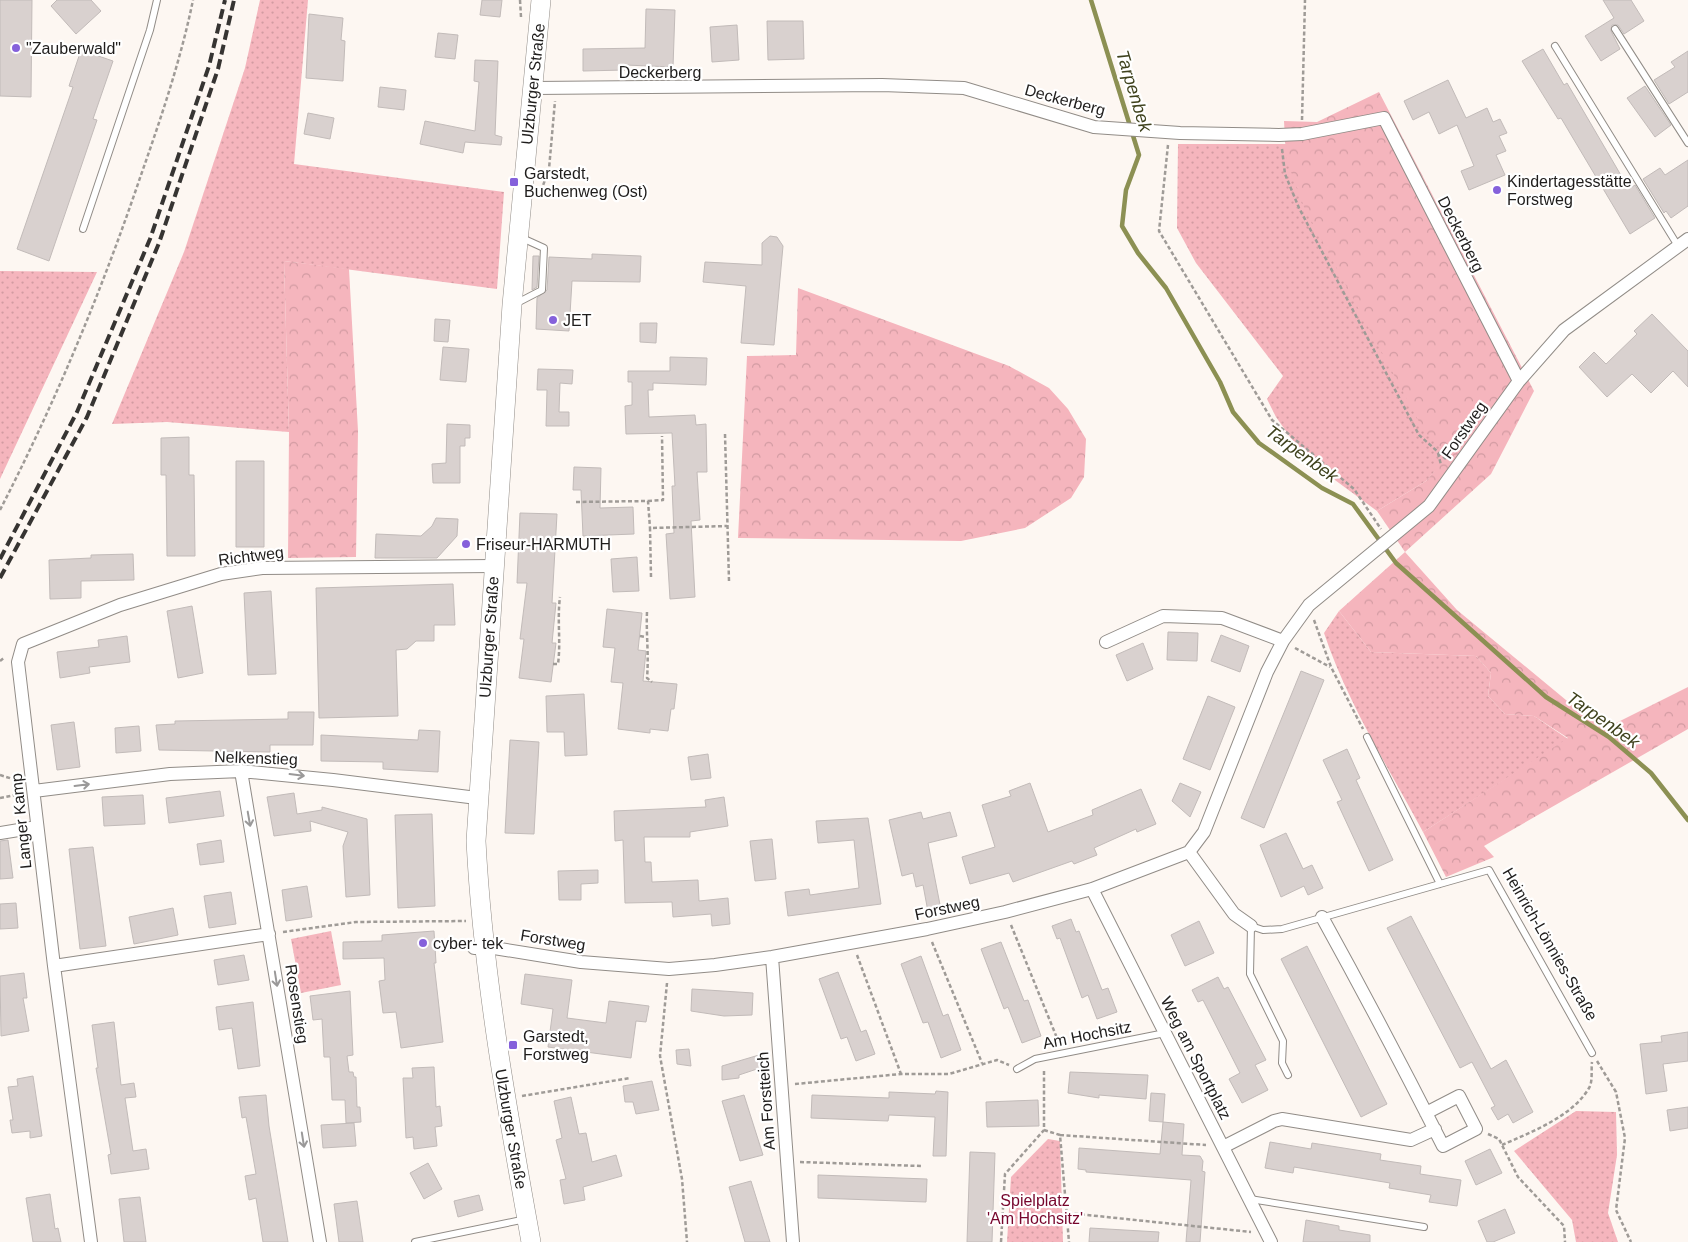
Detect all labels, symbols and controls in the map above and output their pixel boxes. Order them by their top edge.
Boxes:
street label: Ulzburger Straße [518,22,548,145]
place label: "Zauberwald" [26,40,121,57]
marker: "Zauberwald" [10,42,22,54]
water label: Tarpenbek [1112,48,1156,135]
street label: Deckerberg [619,64,701,81]
street label: Deckerberg [1023,81,1107,119]
place label: Garstedt, Buchenweg (Ost) [524,165,648,200]
place label: Kindertagesstätte Forstweg [1507,173,1632,208]
marker: Garstedt, Buchenweg (Ost) [508,176,520,188]
marker: Kindertagesstätte Forstweg [1491,184,1503,196]
street label: Deckerberg [1435,193,1487,275]
place label: JET [563,312,592,329]
marker: JET [547,314,559,326]
street label: Forstweg [1438,398,1490,462]
water label: Tarpenbek [1262,421,1343,487]
place label: Friseur-HARMUTH [476,536,611,553]
marker: Friseur-HARMUTH [460,538,472,550]
street label: Richtweg [217,544,285,568]
street label: Ulzburger Straße [476,576,502,698]
water label: Tarpenbek [1563,688,1644,753]
street label: Nelkenstieg [214,748,298,768]
one-way arrow [288,770,304,780]
street label: Langer Kamp [8,772,34,870]
one-way arrow [74,780,90,790]
one-way arrow [245,811,255,827]
street label: Heinrich-Lönnies-Straße [1499,865,1601,1023]
street label: Forstweg [913,893,981,923]
street label: Forstweg [519,926,587,954]
place label: cyber- tek [433,935,504,952]
marker: cyber- tek [417,937,429,949]
street label: Rosenstieg [282,963,312,1045]
one-way arrow [272,971,282,987]
street label: Weg am Sportplatz [1158,994,1234,1122]
street label: Am Hochsitz [1041,1018,1133,1052]
place label: Garstedt, Forstweg [523,1028,589,1063]
marker: Garstedt, Forstweg [507,1039,519,1051]
street label: Am Forstteich [754,1051,778,1151]
street label: Ulzburger Straße [492,1068,530,1191]
one-way arrow [298,1131,308,1147]
park label: Spielplatz 'Am Hochsitz' [987,1192,1083,1227]

